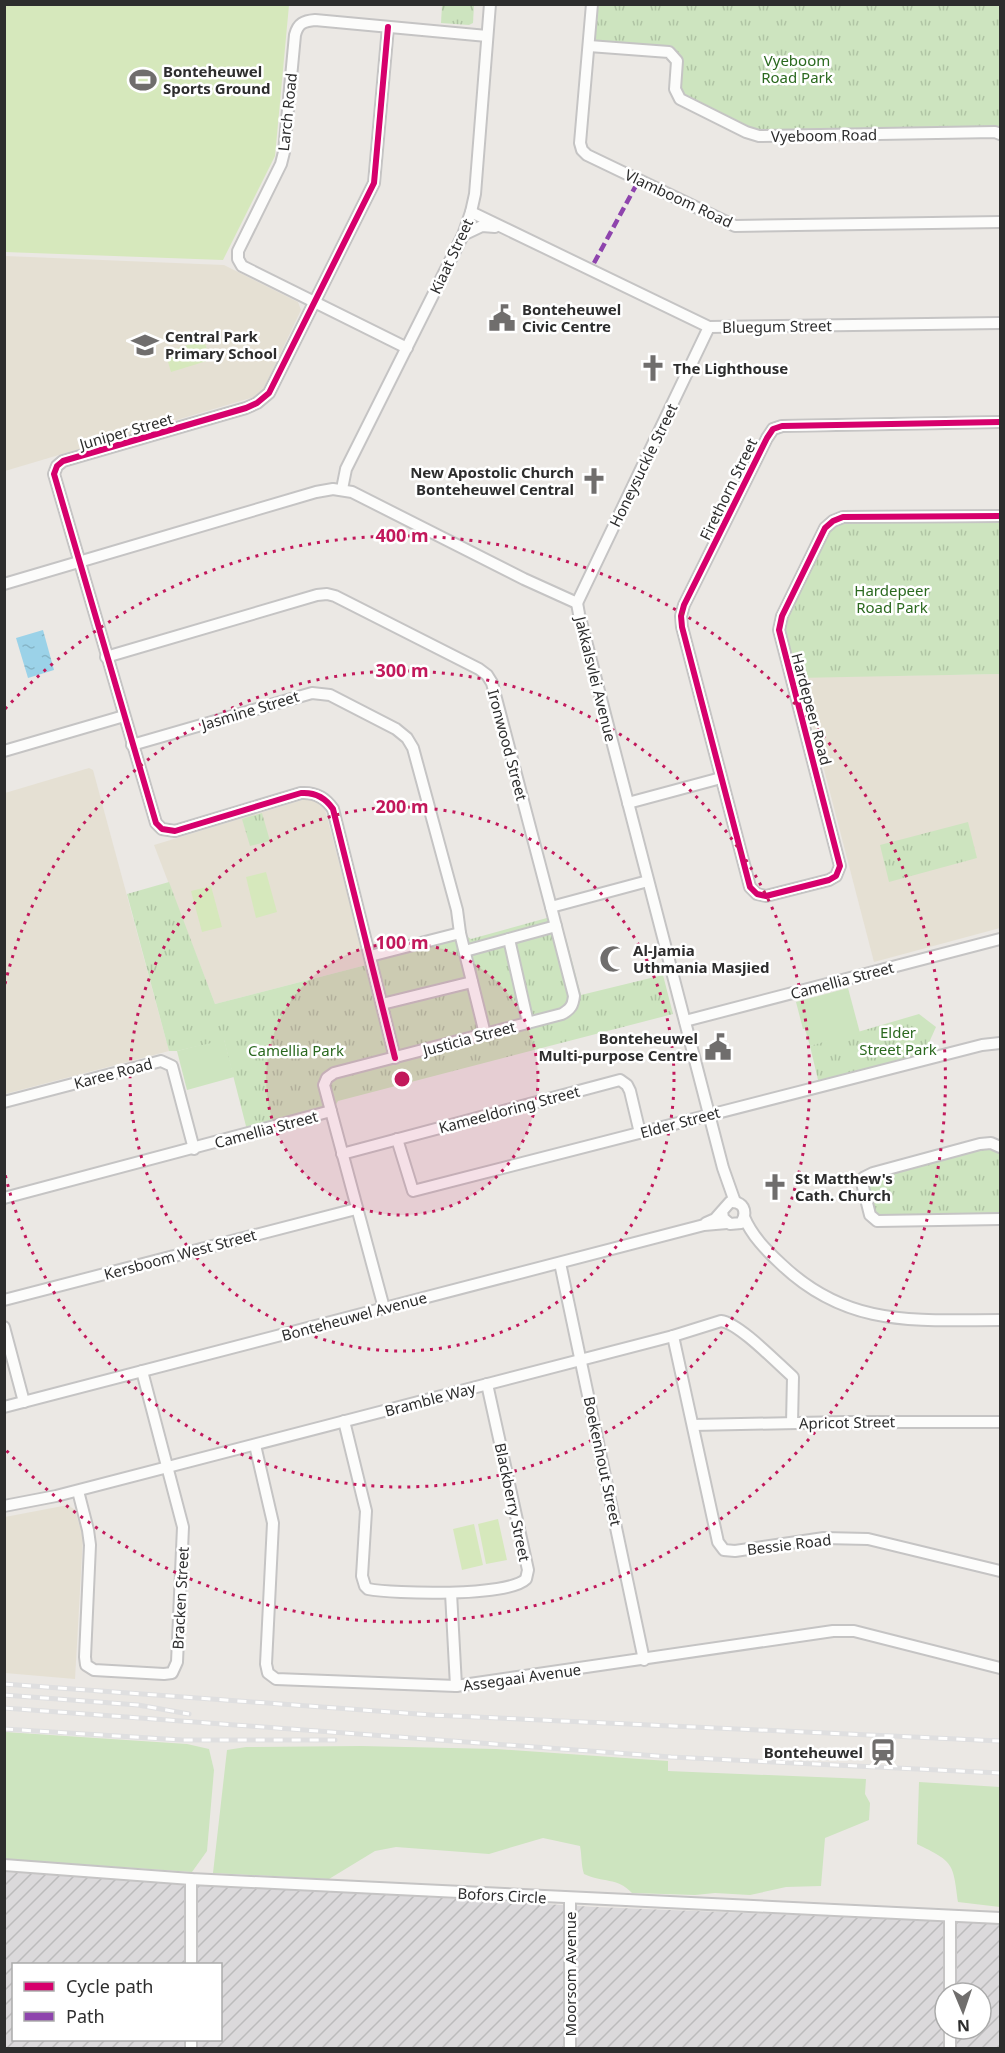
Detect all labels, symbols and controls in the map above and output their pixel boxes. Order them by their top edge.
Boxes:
park label: Vyeboom Road Park [761,50,833,87]
place label: Bonteheuwel Sports Ground [163,61,270,98]
sports icon: Bonteheuwel Sports Ground [128,65,158,95]
street label: Larch Road [273,72,301,152]
street label: Vyeboom Road [771,124,877,146]
street label: Vlamboom Road [622,164,736,232]
street label: Kiaat Street [425,214,477,297]
place label: Bonteheuwel Civic Centre [522,299,621,336]
public building icon: Bonteheuwel Civic Centre [487,303,517,333]
street label: Bluegum Street [722,315,833,337]
place label: Central Park Primary School [165,326,277,363]
school or university icon: Central Park Primary School [130,330,160,360]
church icon: The Lighthouse [638,353,668,383]
place label: The Lighthouse [673,358,788,378]
street label: Honeysuckle Street [604,399,682,530]
street label: Juniper Street [75,408,176,454]
street label: Firethorn Street [695,434,762,543]
place label: New Apostolic Church Bonteheuwel Central [410,462,574,499]
church icon: New Apostolic Church Bonteheuwel Central [579,466,609,496]
text: 400 m [375,523,429,547]
park label: Hardepeer Road Park [854,580,930,617]
street label: Jakkalsvlei Avenue [570,612,621,744]
street label: Hardepeer Road [787,651,837,767]
text: 300 m [375,658,429,682]
street label: Jasmine Street [197,685,302,735]
street label: Ironwood Street [484,687,533,803]
text: 200 m [375,794,429,818]
text: 100 m [375,930,429,954]
place label: Al-Jamia Uthmania Masjied [633,940,769,977]
mosque icon: Al-Jamia Uthmania Masjied [598,944,628,974]
street label: Camellia Street [788,956,896,1003]
street label: Justicia Street [419,1016,518,1060]
park label: Elder Street Park [859,1022,937,1059]
place label: Bonteheuwel Multi-purpose Centre [538,1028,698,1065]
public building icon: Bonteheuwel Multi-purpose Centre [703,1032,733,1062]
park label: Camellia Park [248,1040,344,1060]
street label: Karee Road [72,1053,154,1093]
centre of rings [392,1069,412,1089]
street label: Kameeldoring Street [436,1080,582,1137]
street label: Elder Street [638,1102,723,1142]
street label: Camellia Street [212,1105,320,1152]
place label: St Matthew's Cath. Church [795,1168,893,1205]
church icon: St Matthew's Cath. Church [760,1172,790,1202]
street label: Kersboom West Street [102,1224,259,1284]
street label: Bonteheuwel Avenue [279,1287,429,1345]
street label: Bramble Way [382,1377,478,1421]
street label: Boekenhout Street [580,1394,627,1528]
street label: Apricot Street [799,1411,896,1433]
street label: Blackberry Street [491,1441,535,1564]
street label: Bessie Road [746,1529,832,1559]
street label: Bracken Street [167,1546,193,1650]
street label: Assegaai Avenue [462,1659,582,1695]
station icon: Bonteheuwel [868,1737,898,1767]
place label: Bonteheuwel [764,1742,863,1762]
street label: Bofors Circle [457,1883,547,1907]
street label: Moorsom Avenue [560,1912,580,2036]
legend [12,1963,222,2041]
text: Cycle path [66,1974,153,1998]
north arrow [933,1981,993,2041]
text: Path [66,2004,105,2028]
text: N [957,2015,970,2037]

